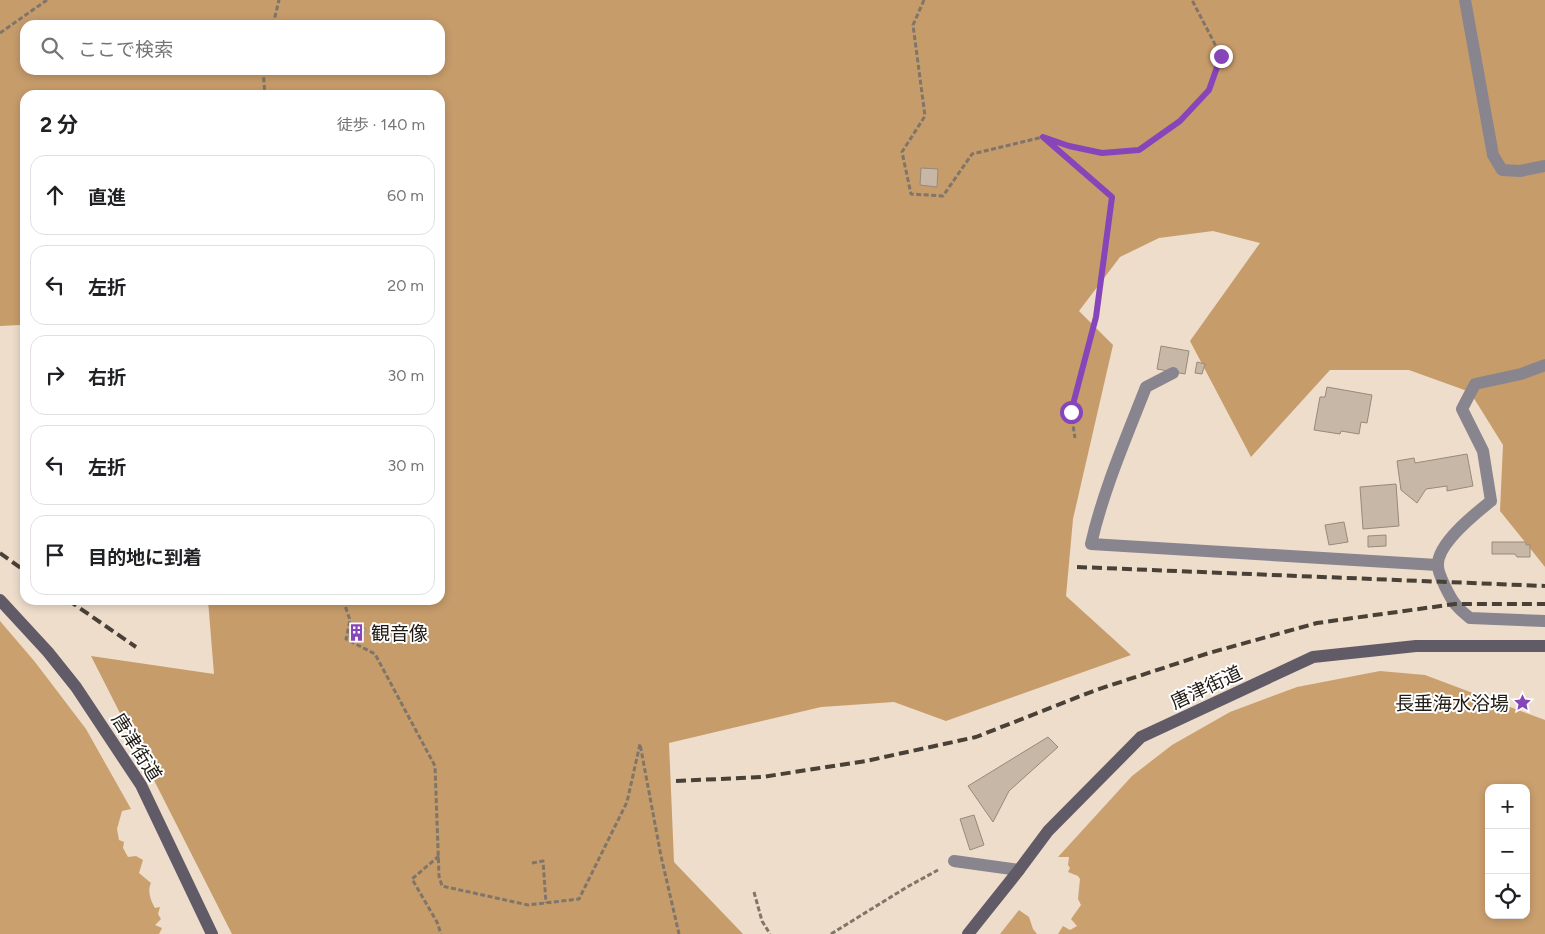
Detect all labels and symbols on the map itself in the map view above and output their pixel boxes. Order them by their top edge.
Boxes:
route end [1210,45,1233,68]
route start [1060,401,1083,424]
place label: 観音像 [371,622,428,645]
building icon: 観音像 [347,623,367,643]
street label: 唐津街道 [1167,661,1246,714]
place label: 長垂海水浴場 [1395,692,1509,715]
place icon: 長垂海水浴場 [1513,693,1533,713]
street label: 唐津街道 [107,709,166,786]

